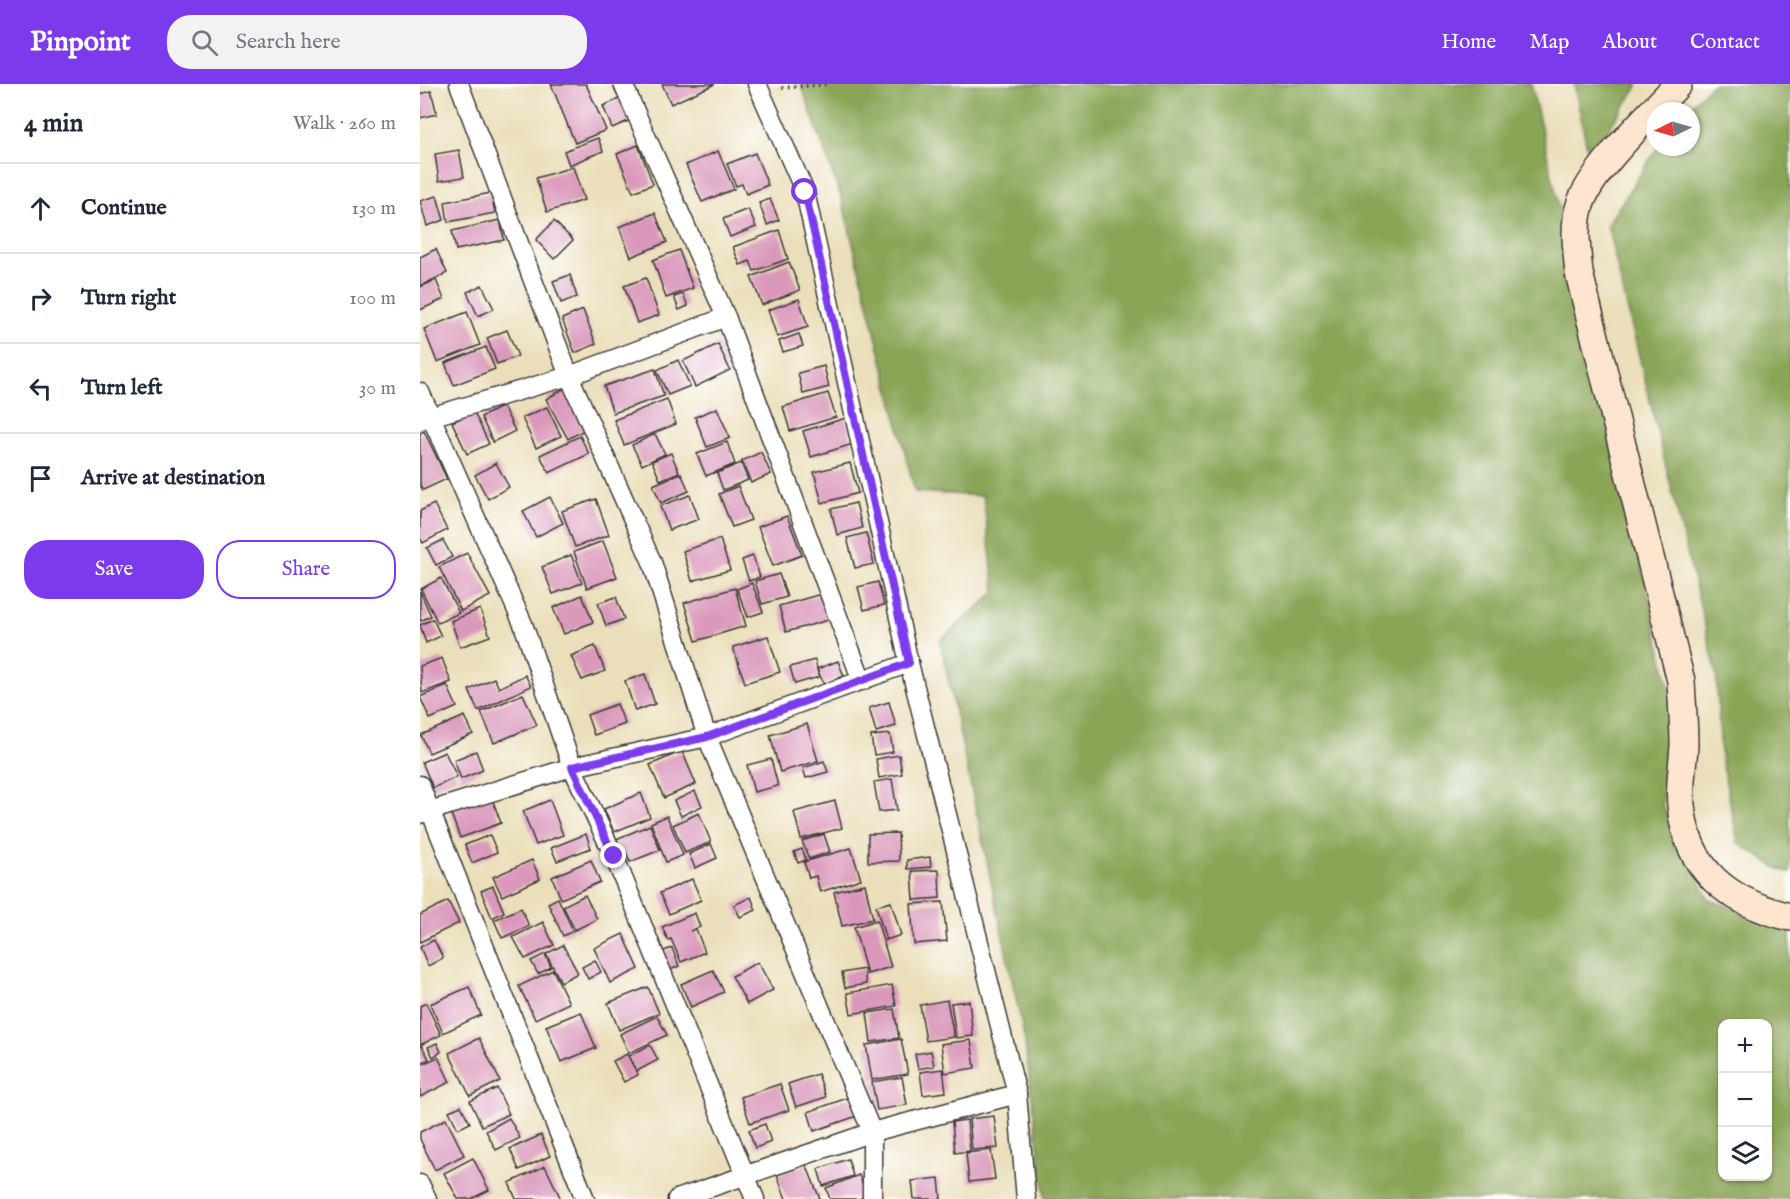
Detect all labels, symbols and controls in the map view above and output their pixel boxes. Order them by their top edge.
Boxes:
search box [167,15,587,69]
text: Pinpoint [30,25,131,60]
icon: search [188,26,221,59]
text: Search here [236,28,341,56]
text: Home [1441,29,1496,56]
text: Map [1529,29,1569,56]
text: About [1602,29,1657,56]
text: Contact [1690,29,1760,56]
north arrow [1646,102,1700,156]
text: 4 min [24,107,83,140]
text: Walk · 260 m [293,111,396,136]
route start [791,178,817,204]
icon: ahead [24,192,57,225]
text: Continue [81,194,167,222]
text: 130 m [351,196,396,221]
icon: right [24,282,57,315]
text: Turn right [81,284,176,312]
text: 100 m [349,286,396,311]
icon: left [24,372,57,405]
text: Turn left [81,374,163,402]
text: 30 m [359,376,396,401]
icon: arrive [24,462,57,495]
text: Arrive at destination [81,464,265,492]
button: Save [24,540,204,599]
button: Share [216,540,396,599]
route end [600,842,626,868]
map controls [1718,1019,1772,1181]
button: + [1718,1019,1772,1073]
button: − [1718,1073,1772,1127]
button: layers [1718,1127,1772,1181]

